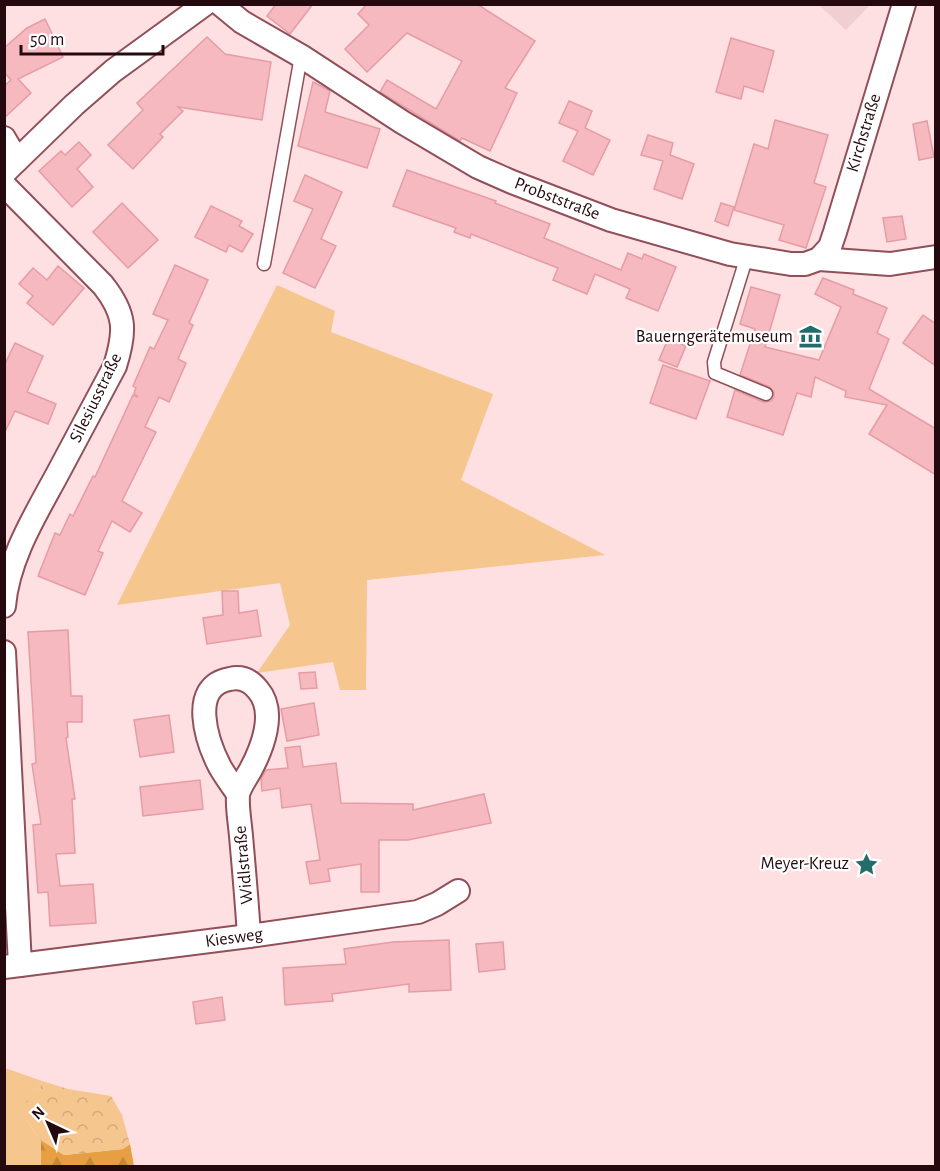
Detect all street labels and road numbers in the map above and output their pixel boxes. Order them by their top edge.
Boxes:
street label: Kirchstraße [844,92,884,174]
street label: Probststraße [512,174,602,224]
street label: Silesiusstraße [67,350,125,446]
street label: Widlstraße [232,825,256,905]
street label: Kiesweg [204,925,264,951]

